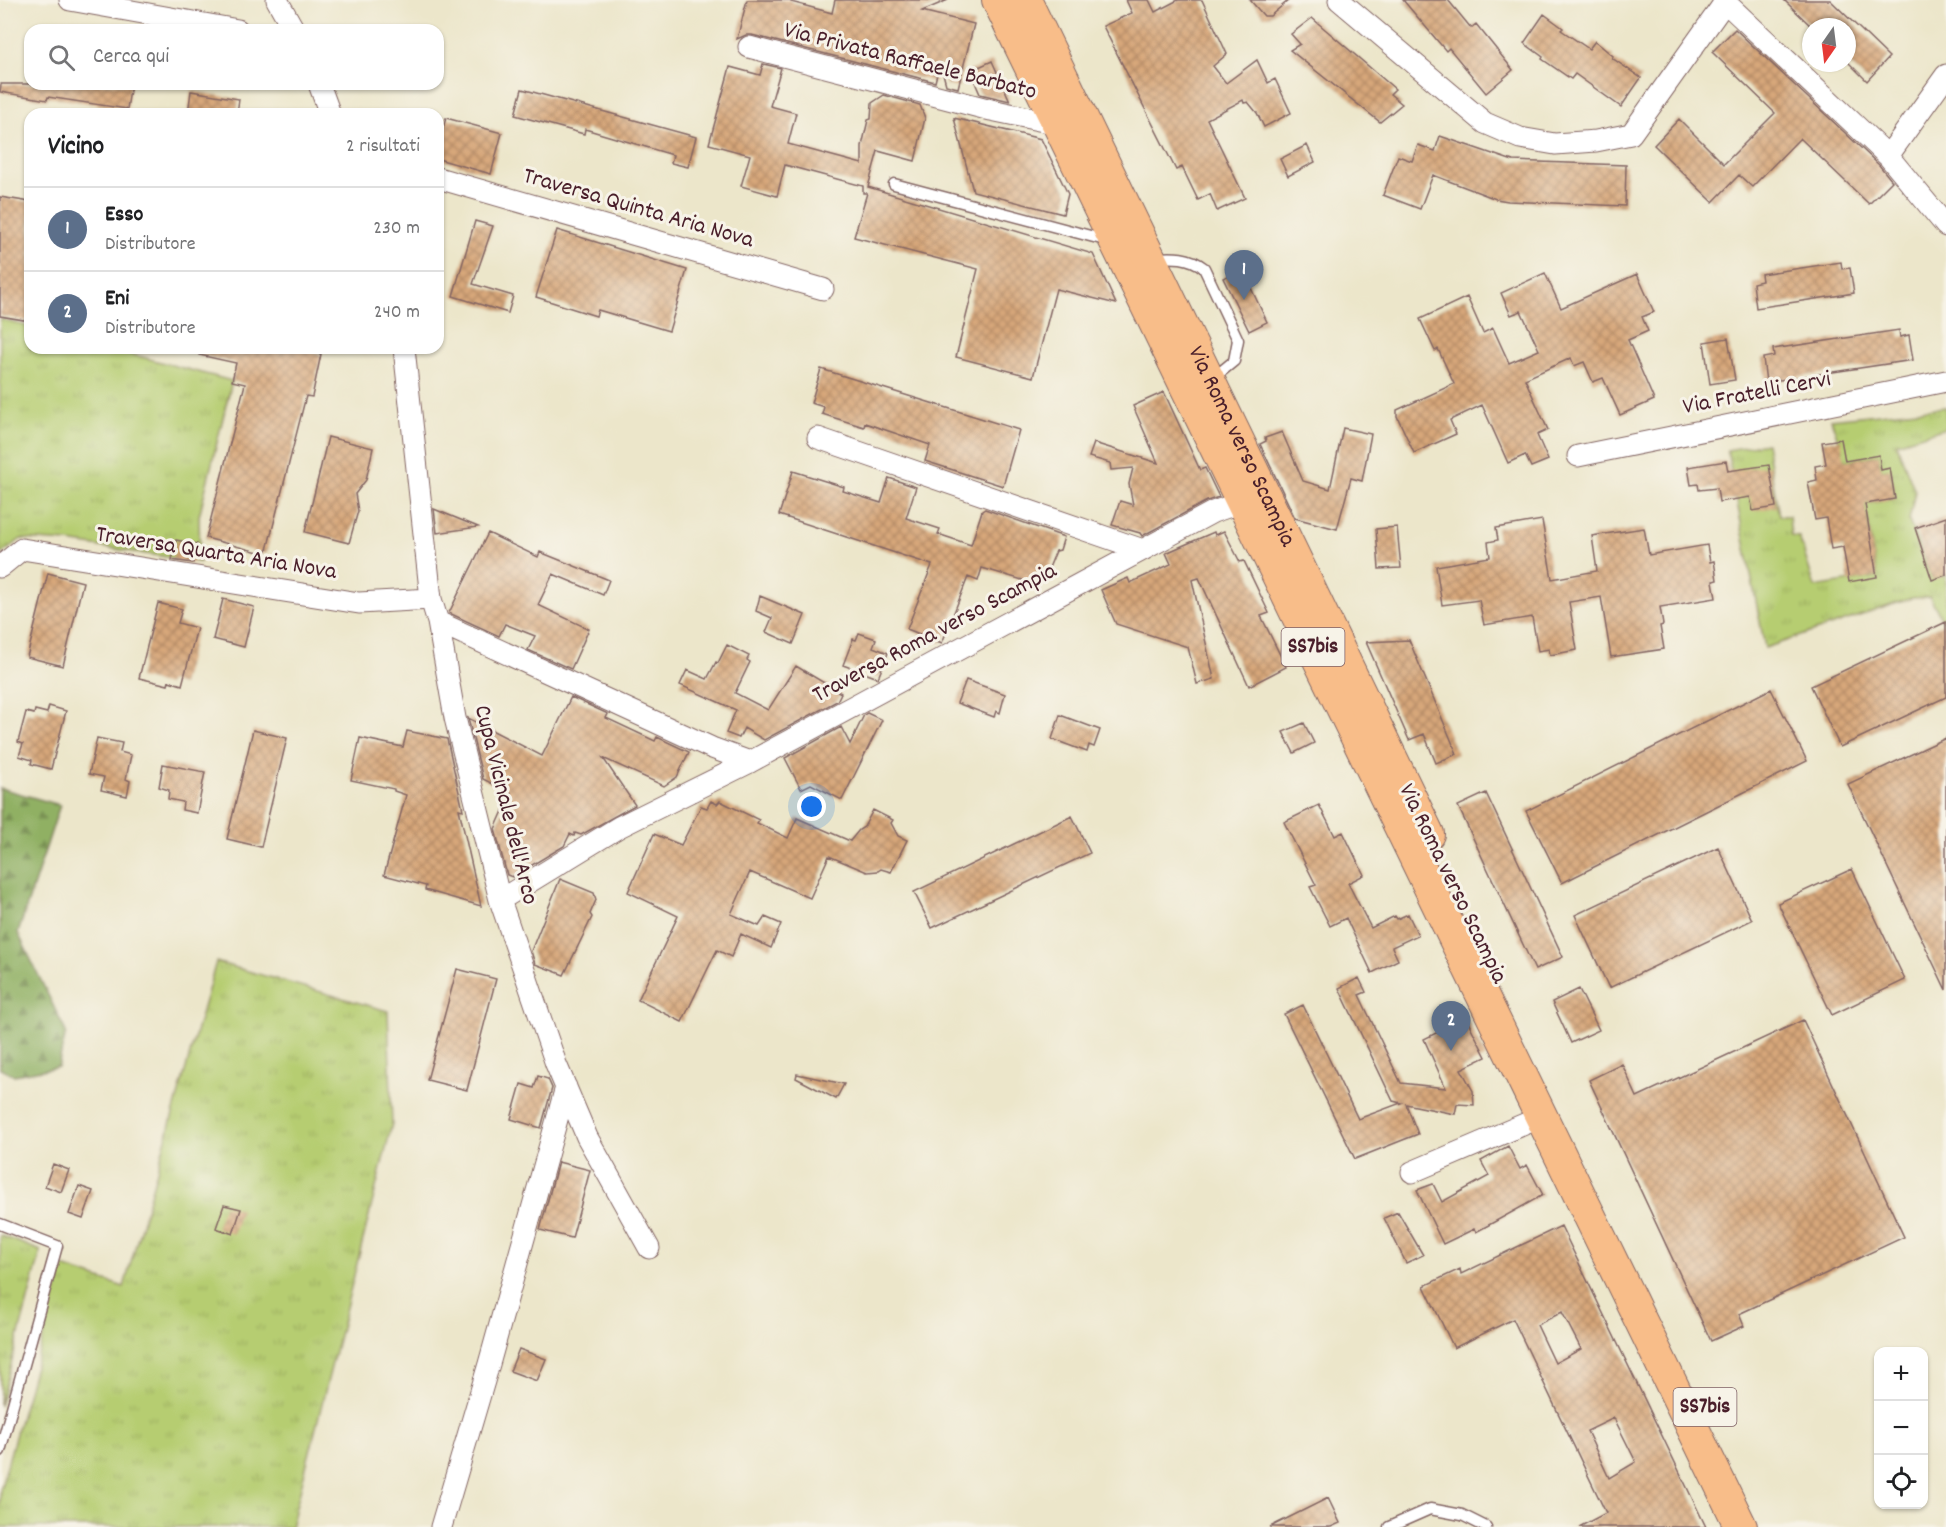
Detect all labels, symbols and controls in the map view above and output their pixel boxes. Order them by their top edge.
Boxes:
street label: Via Privata Raffaele Barbato [780,14,1040,110]
north arrow [1802,18,1856,72]
search box [24,24,444,90]
icon: search [45,41,78,74]
text: Cerca qui [93,42,169,73]
text: Vicino [48,129,104,166]
text: 2 risultati [346,133,420,161]
street label: Traversa Quinta Aria Nova [519,160,758,258]
text: Esso [105,200,143,231]
text: 1 [65,215,70,243]
text: 230 m [373,215,420,243]
text: Distributore [105,231,196,259]
pin: 1 [1224,250,1264,300]
text: Eni [105,284,129,315]
text: 2 [63,299,72,327]
text: 240 m [374,299,420,327]
text: Distributore [105,315,196,343]
street label: Via Roma verso Scampia [1178,341,1304,553]
street label: Via Fratelli Cervi [1680,363,1834,425]
street label: Traversa Quarta Aria Nova [93,518,339,590]
street label: Traversa Roma verso Scampia [807,555,1064,713]
road number: SS7bis [1282,628,1344,666]
street label: Cupa Vicinale dell'Arco [464,702,546,908]
street label: Via Roma verso Scampia [1389,778,1516,990]
your location [797,792,826,821]
pin: 2 [1432,1002,1470,1051]
map controls [1874,1347,1928,1509]
button: + [1874,1347,1928,1401]
road number: SS7bis [1674,1388,1736,1426]
button: − [1874,1401,1928,1455]
button: locate [1874,1455,1928,1509]

